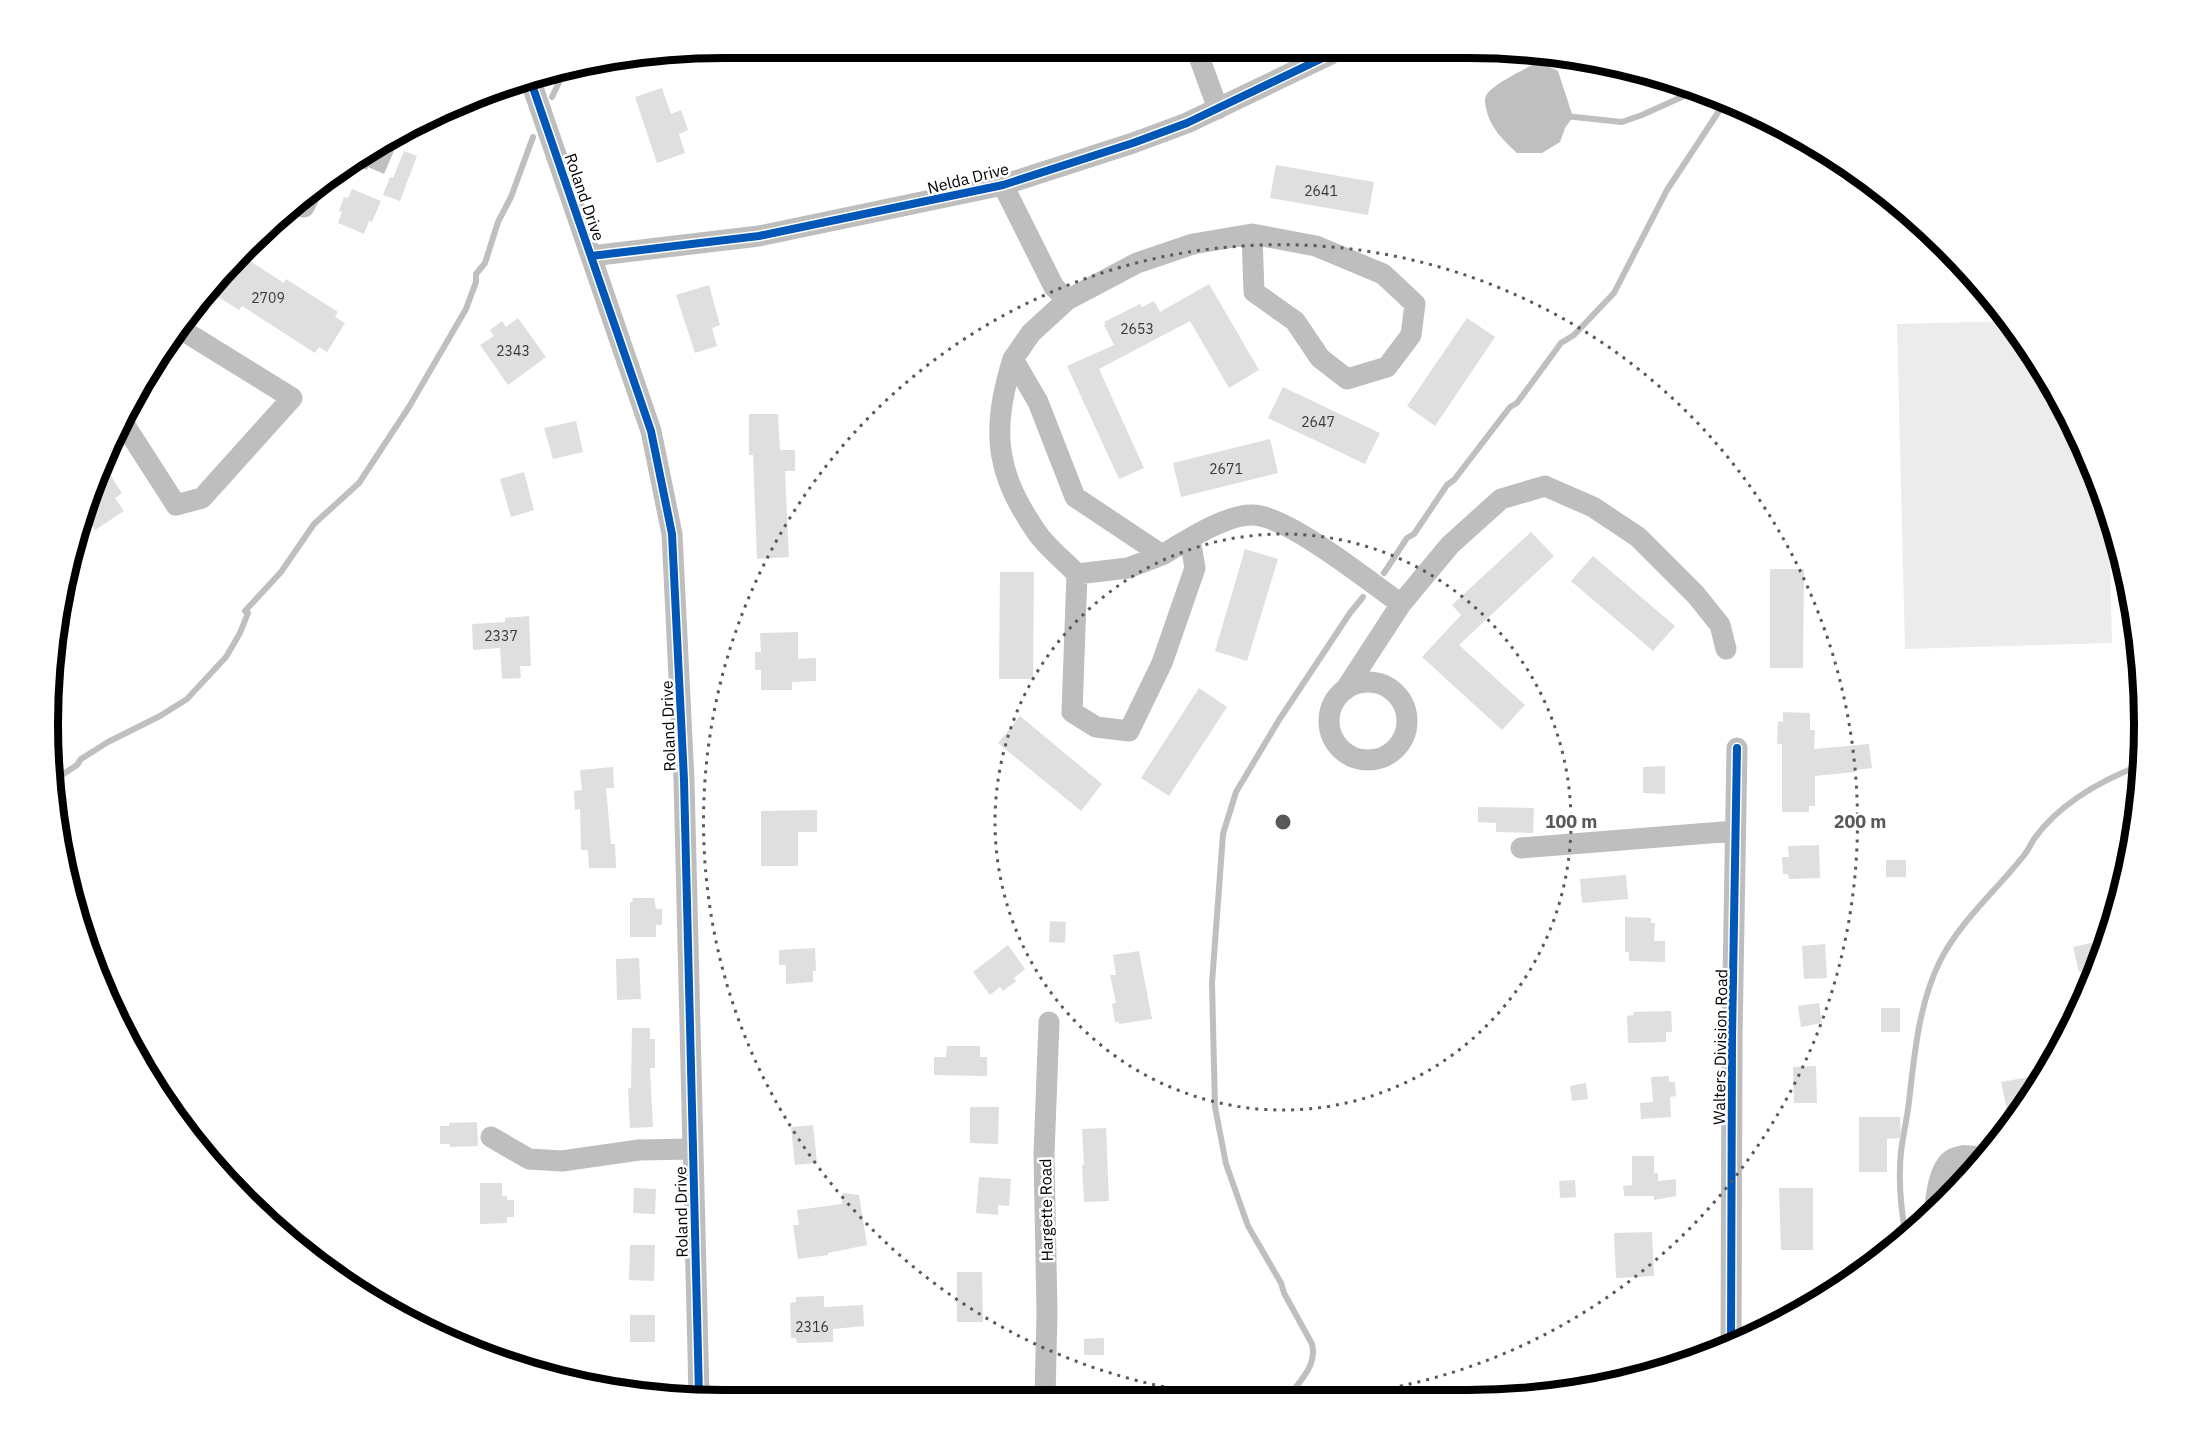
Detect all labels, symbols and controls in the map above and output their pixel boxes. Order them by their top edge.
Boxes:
street label: Roland Drive [561,151,609,244]
street label: Nelda Drive [925,158,1011,198]
house number: 2641 [1304,182,1338,200]
house number: 2709 [251,289,285,307]
house number: 2653 [1120,320,1154,338]
house number: 2343 [496,342,530,360]
house number: 2647 [1301,413,1335,431]
house number: 2671 [1209,460,1243,478]
house number: 2337 [484,627,518,645]
street label: Roland Drive [656,680,680,772]
text: 100 m [1545,810,1597,833]
text: 200 m [1834,810,1886,833]
centre of rings [1273,812,1293,832]
street label: Walters Division Road [1709,969,1731,1125]
street label: Hargette Road [1035,1158,1057,1262]
street label: Roland Drive [670,1166,692,1258]
house number: 2316 [795,1318,829,1336]

